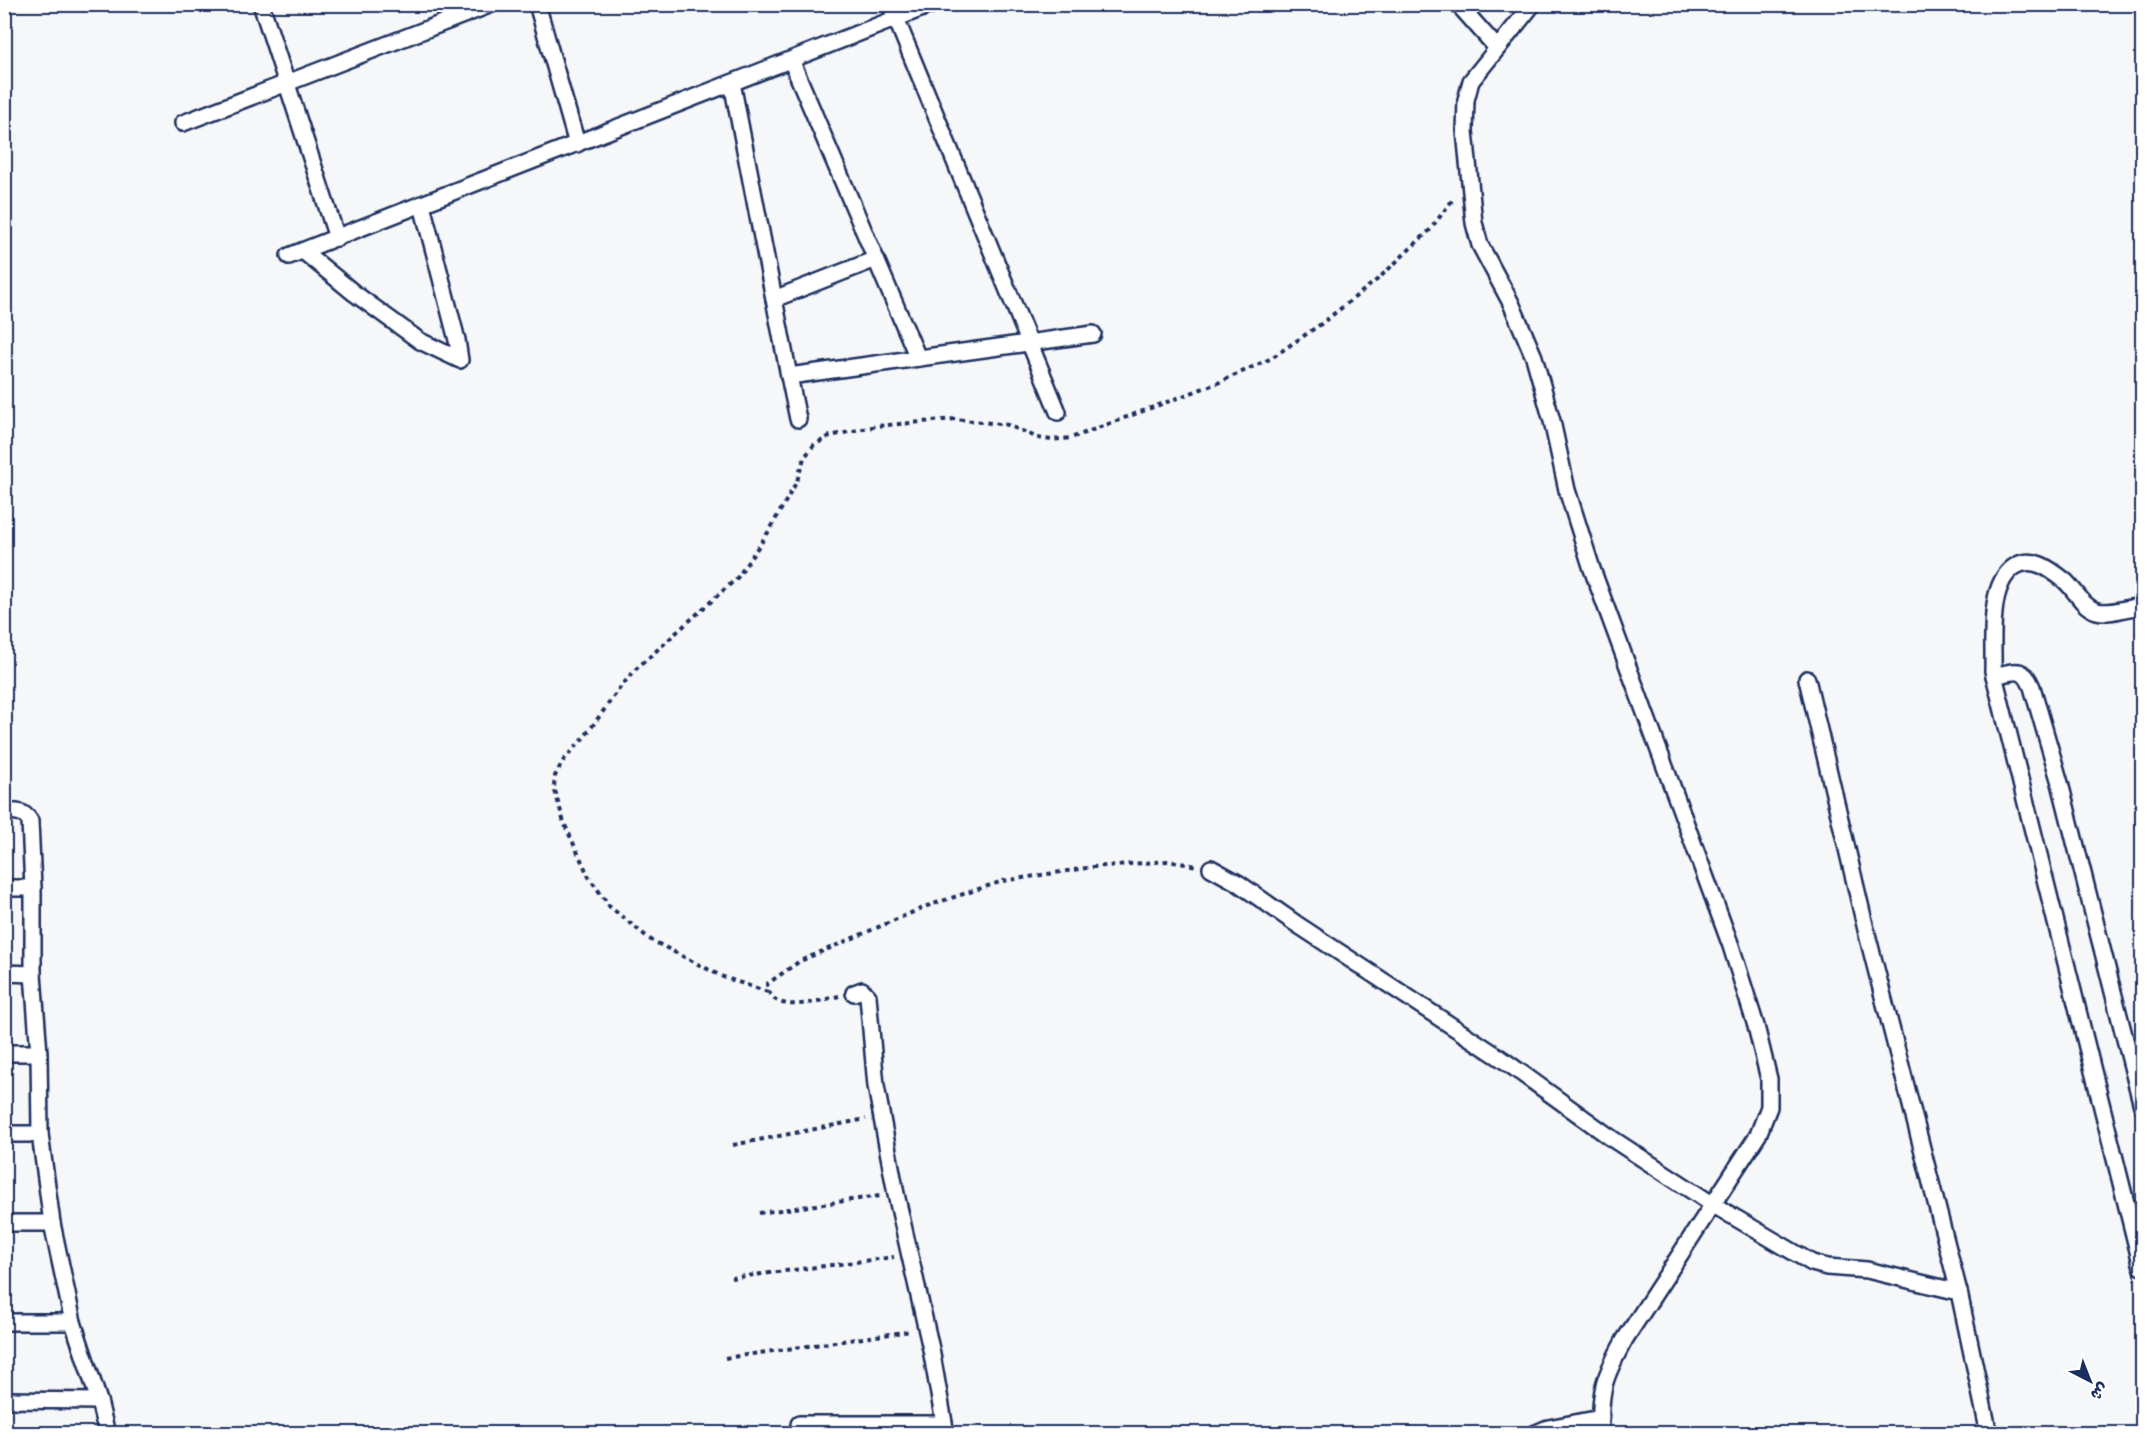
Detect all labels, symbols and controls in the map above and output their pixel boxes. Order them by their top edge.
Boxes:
north arrow [2060,1351,2120,1411]
text: ش [2083,1375,2116,1408]

